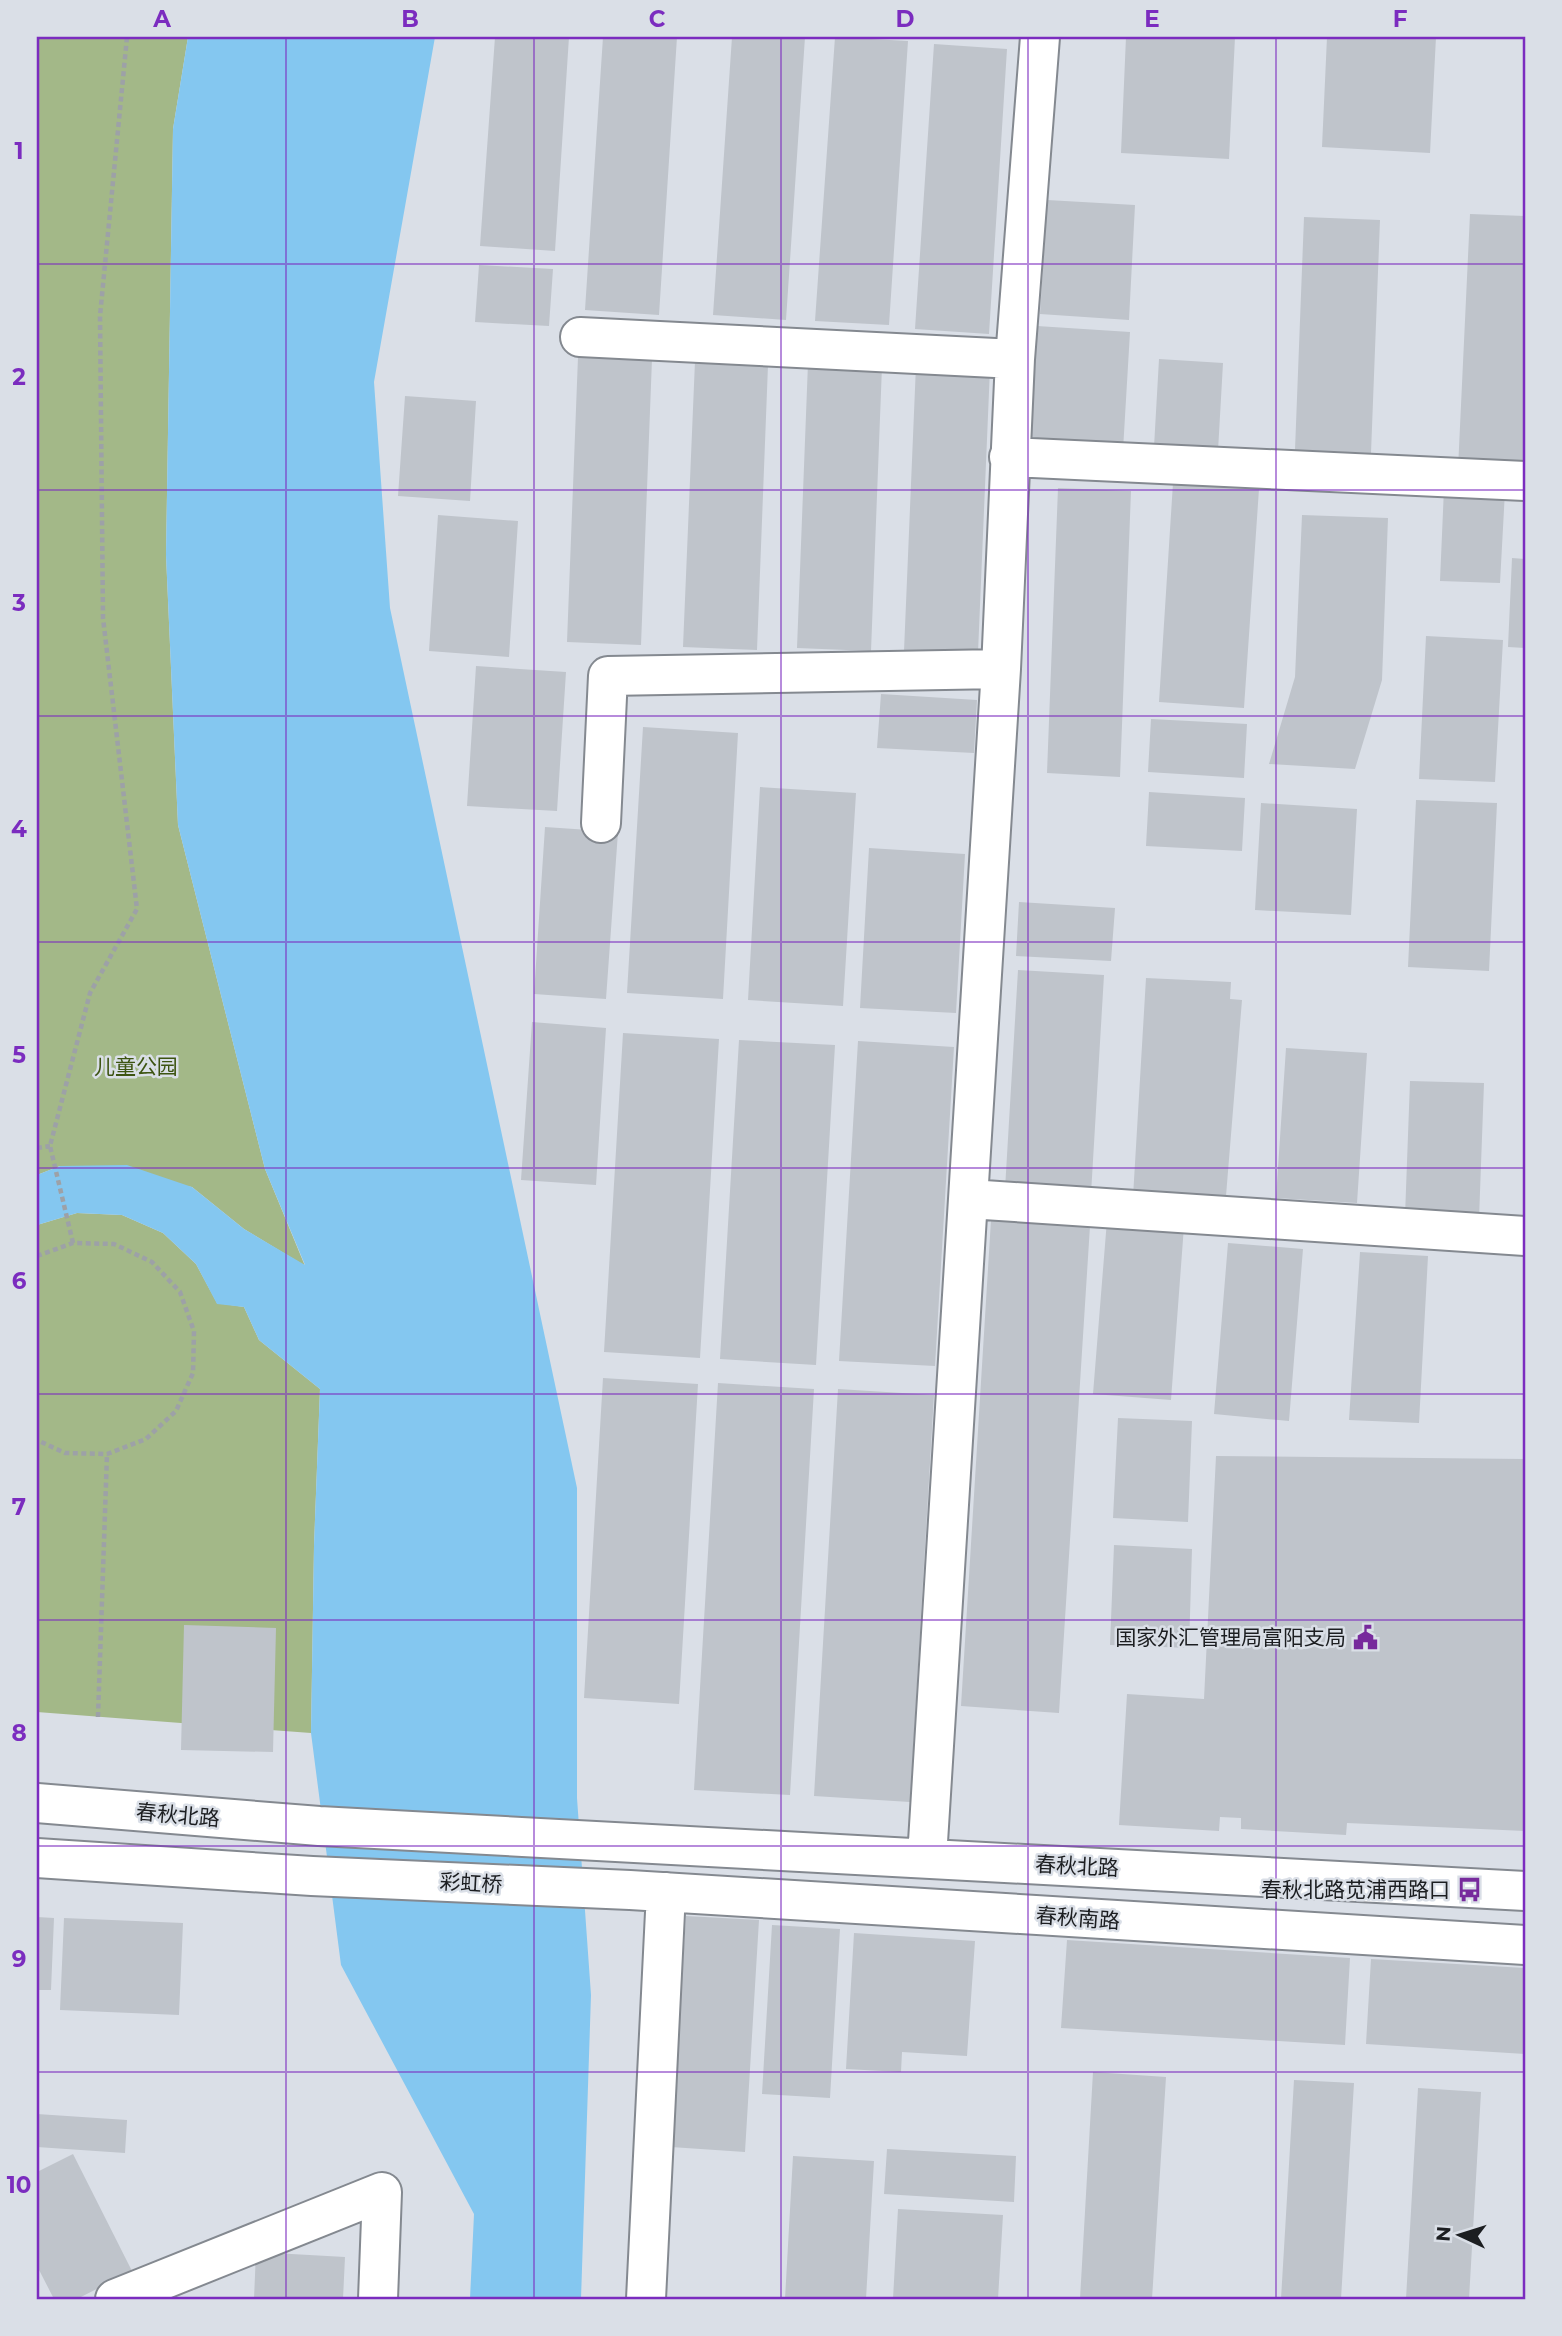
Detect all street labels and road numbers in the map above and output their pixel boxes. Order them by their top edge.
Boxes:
street label: 春秋北路 [135,1799,221,1831]
street label: 春秋北路 [1034,1851,1120,1881]
street label: 彩虹桥 [439,1869,503,1897]
street label: 春秋南路 [1035,1903,1121,1933]

